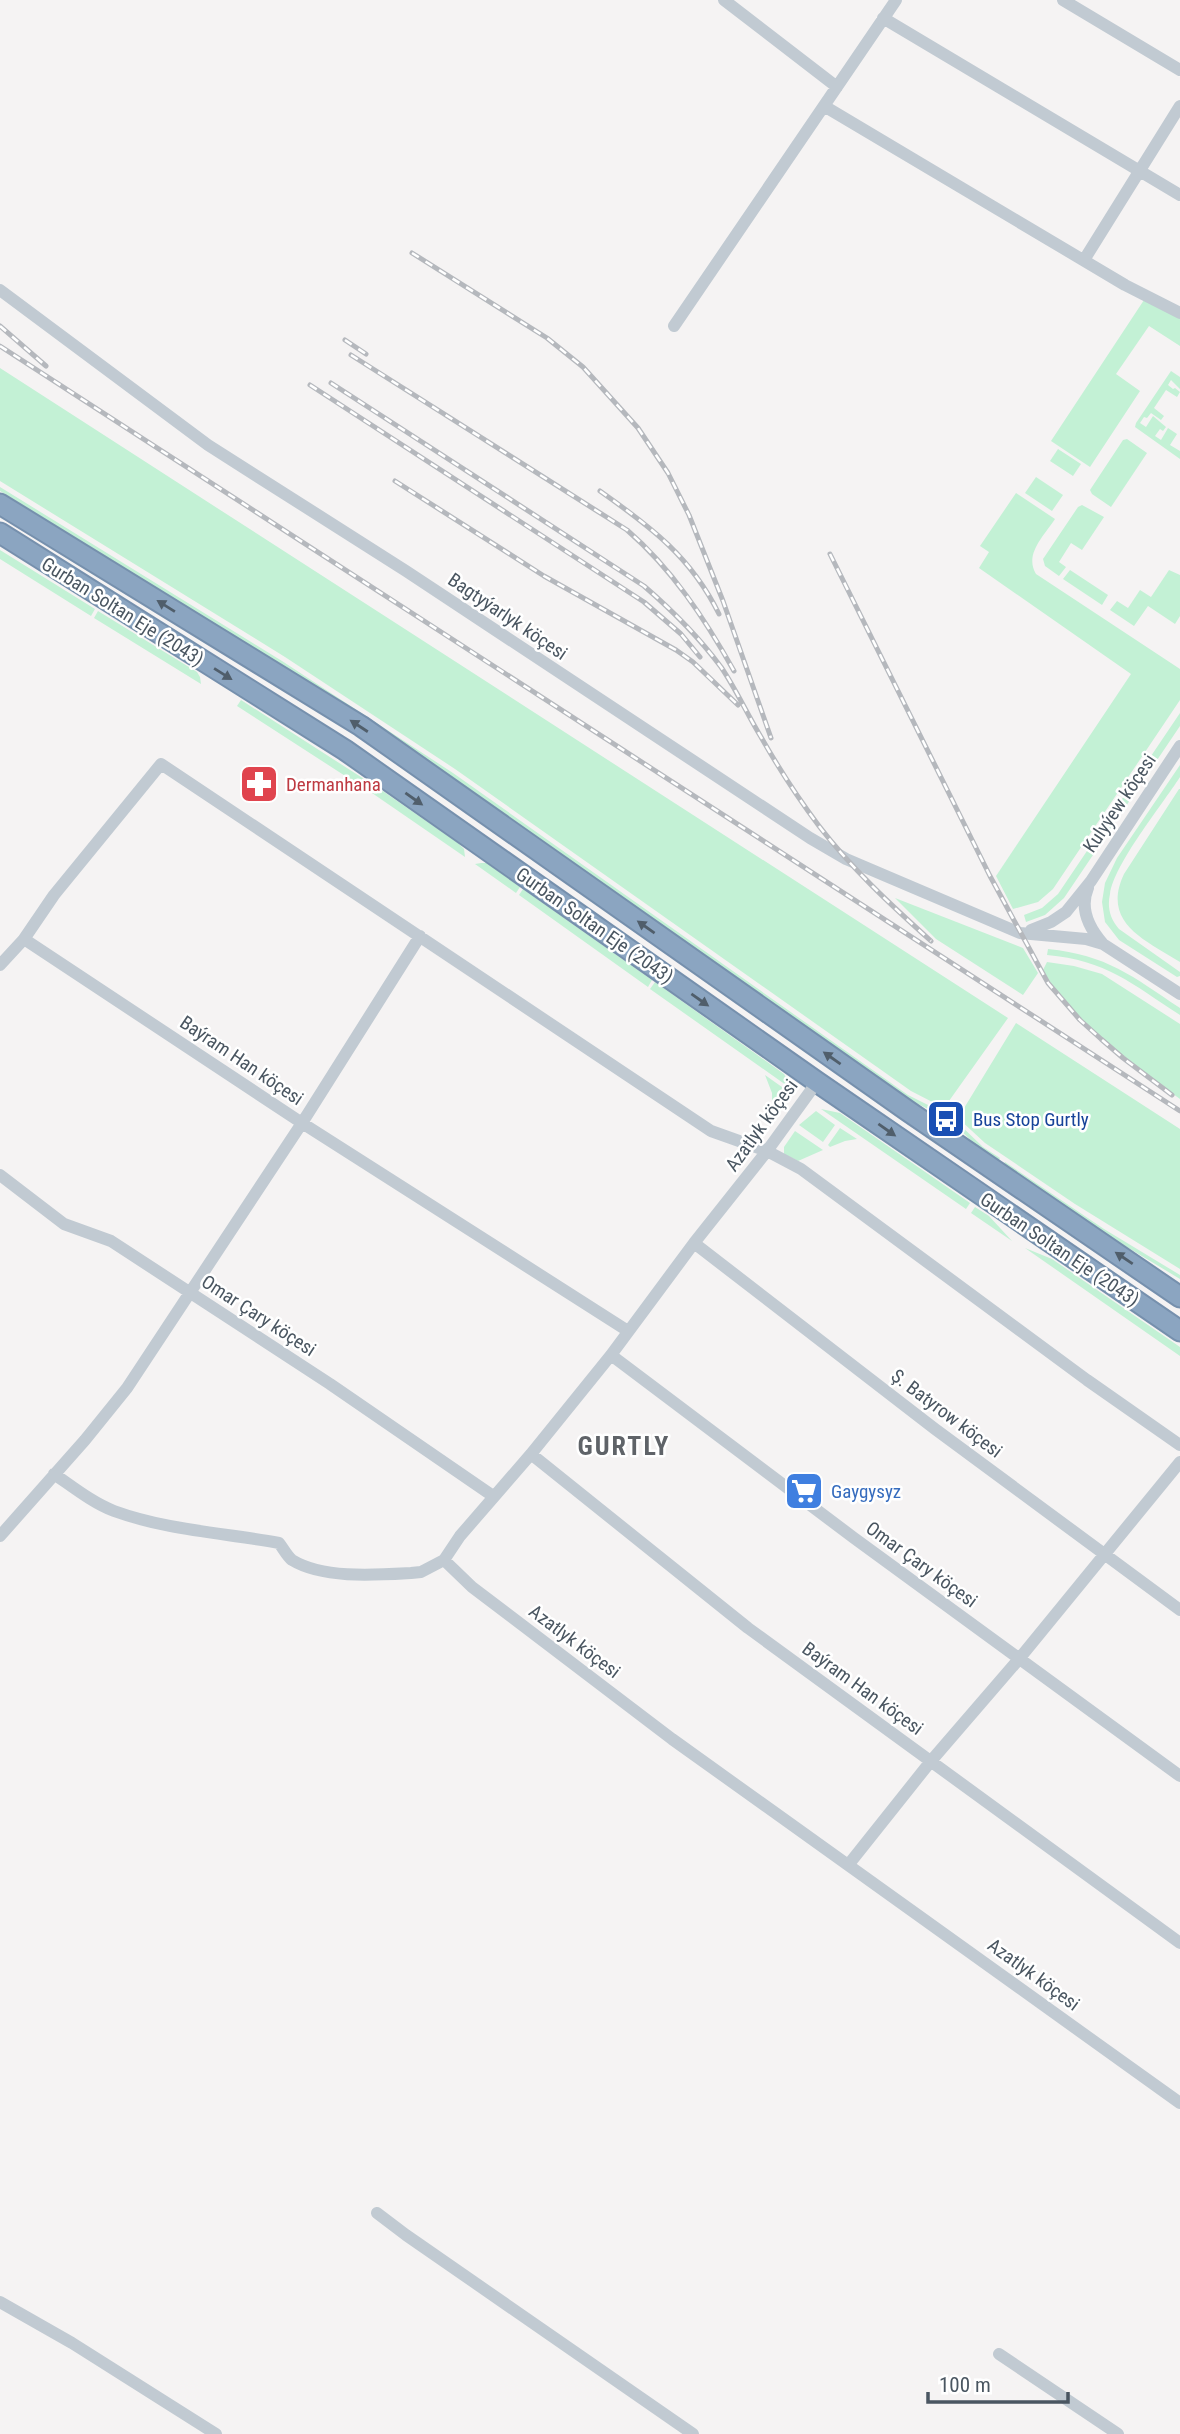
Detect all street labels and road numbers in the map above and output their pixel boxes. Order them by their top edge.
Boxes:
street label: Gurban Soltan Eje (2043) [37,552,208,671]
street label: Bagtyýarlyk köçesi [444,568,572,665]
street label: Kulyýew köçesi [1078,750,1161,857]
street label: Gurban Soltan Eje (2043) [512,862,678,988]
street label: Baýram Han köçesi [176,1011,308,1110]
street label: Azatlyk köçesi [720,1075,802,1176]
street label: Gurban Soltan Eje (2043) [976,1188,1144,1311]
street label: Omar Çary köçesi [197,1270,320,1361]
street label: Ş. Batyrow köçesi [887,1364,1007,1463]
street label: Omar Çary köçesi [862,1516,982,1612]
street label: Azatlyk köçesi [525,1600,625,1683]
street label: Baýram Han köçesi [798,1637,928,1740]
street label: Azatlyk köçesi [983,1933,1084,2015]

